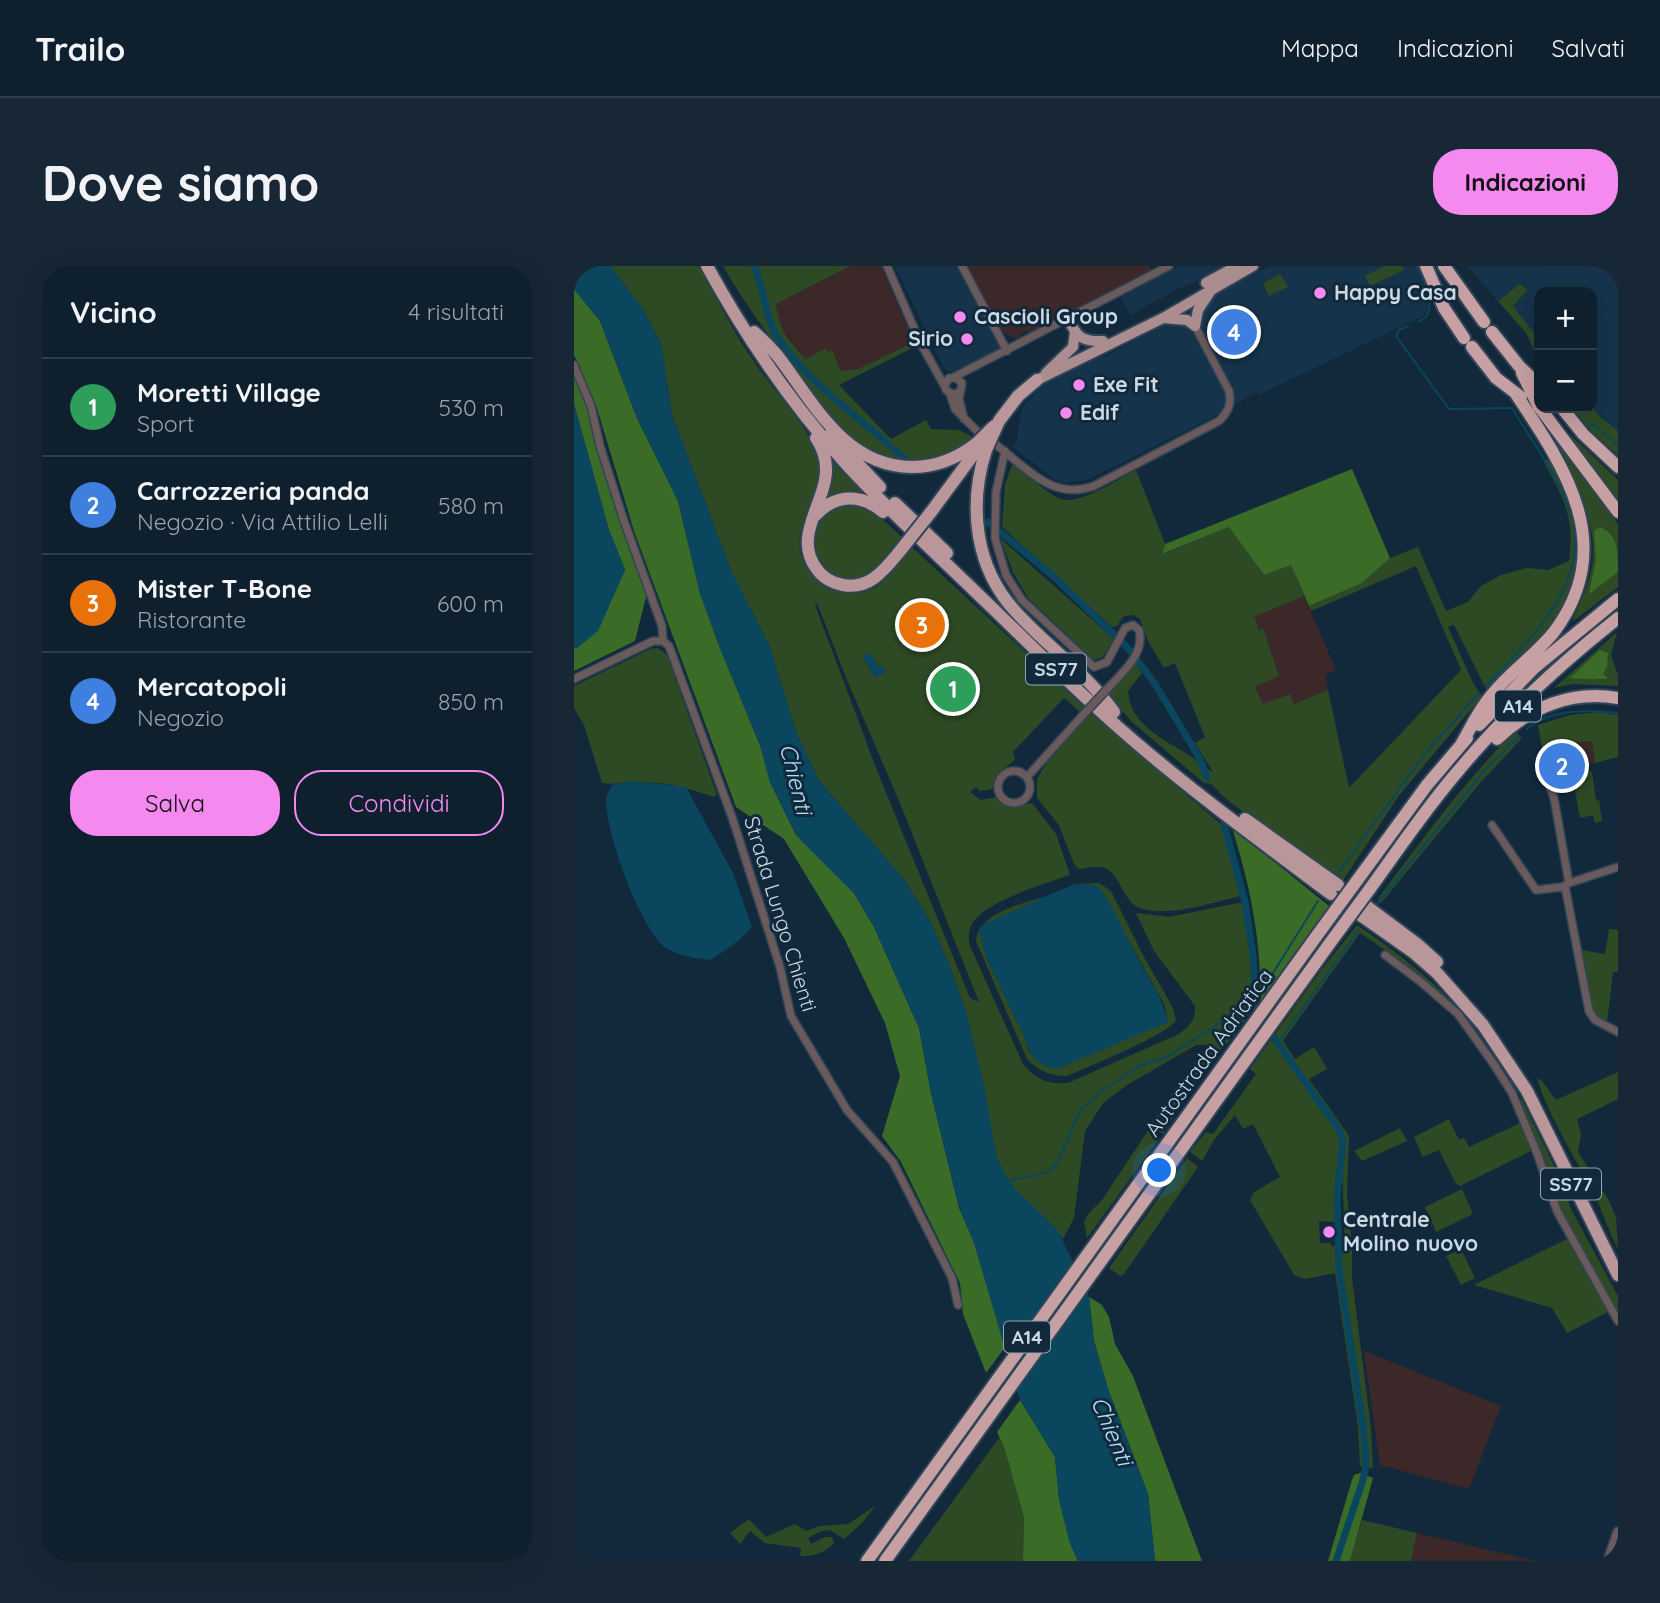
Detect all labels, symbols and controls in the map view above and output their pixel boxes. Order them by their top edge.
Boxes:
text: Trailo [35,28,125,69]
text: Mappa [1281,33,1359,63]
text: Indicazioni [1397,33,1514,63]
text: Salvati [1552,33,1625,63]
button: Indicazioni [1433,149,1618,215]
text: Dove siamo [42,152,319,213]
place label: Happy Casa [1334,279,1457,305]
marker: Happy Casa [1312,285,1328,301]
map controls [1534,287,1597,413]
button: + [1534,287,1597,350]
text: Vicino [70,293,157,331]
text: 4 risultati [408,297,504,326]
place label: Cascioli Group [974,303,1118,329]
pin: 4 [1211,306,1257,358]
marker: Cascioli Group [952,309,968,325]
place label: Sirio [908,325,953,351]
marker: Sirio [959,331,975,347]
button: − [1534,350,1597,413]
place label: Exe Fit [1093,371,1159,397]
text: Moretti Village [137,376,321,409]
marker: Exe Fit [1071,377,1087,393]
text: 1 [89,393,97,422]
text: 530 m [438,393,504,422]
place label: Edif [1080,399,1120,425]
marker: Edif [1058,405,1074,421]
text: Sport [137,409,194,438]
text: Carrozzeria panda [137,474,370,507]
text: 2 [86,491,100,520]
text: 580 m [438,491,504,520]
text: Negozio · Via Attilio Lelli [137,507,388,536]
text: Mister T-Bone [137,572,312,605]
text: 3 [87,589,99,618]
text: 600 m [437,589,504,618]
pin: 3 [899,599,945,651]
text: Ristorante [137,605,246,634]
road number: SS77 [1026,654,1086,684]
pin: 1 [930,663,976,715]
text: Mercatopoli [137,670,287,703]
text: 4 [86,687,100,716]
text: 850 m [438,687,504,716]
road number: A14 [1495,690,1541,722]
text: Negozio [137,703,224,732]
water label: Chienti [774,740,820,820]
pin: 2 [1539,740,1585,792]
button: Salva [70,770,280,836]
button: Condividi [294,770,504,836]
street label: Strada Lungo Chienti [739,813,823,1014]
street label: Autostrada Adriatica [1139,964,1278,1141]
your location [1142,1153,1176,1187]
road number: SS77 [1541,1168,1601,1200]
place label: Centrale Molino nuovo [1343,1206,1478,1256]
marker: Centrale Molino nuovo [1321,1224,1337,1240]
road number: A14 [1004,1322,1050,1352]
water label: Chienti [1085,1392,1141,1472]

